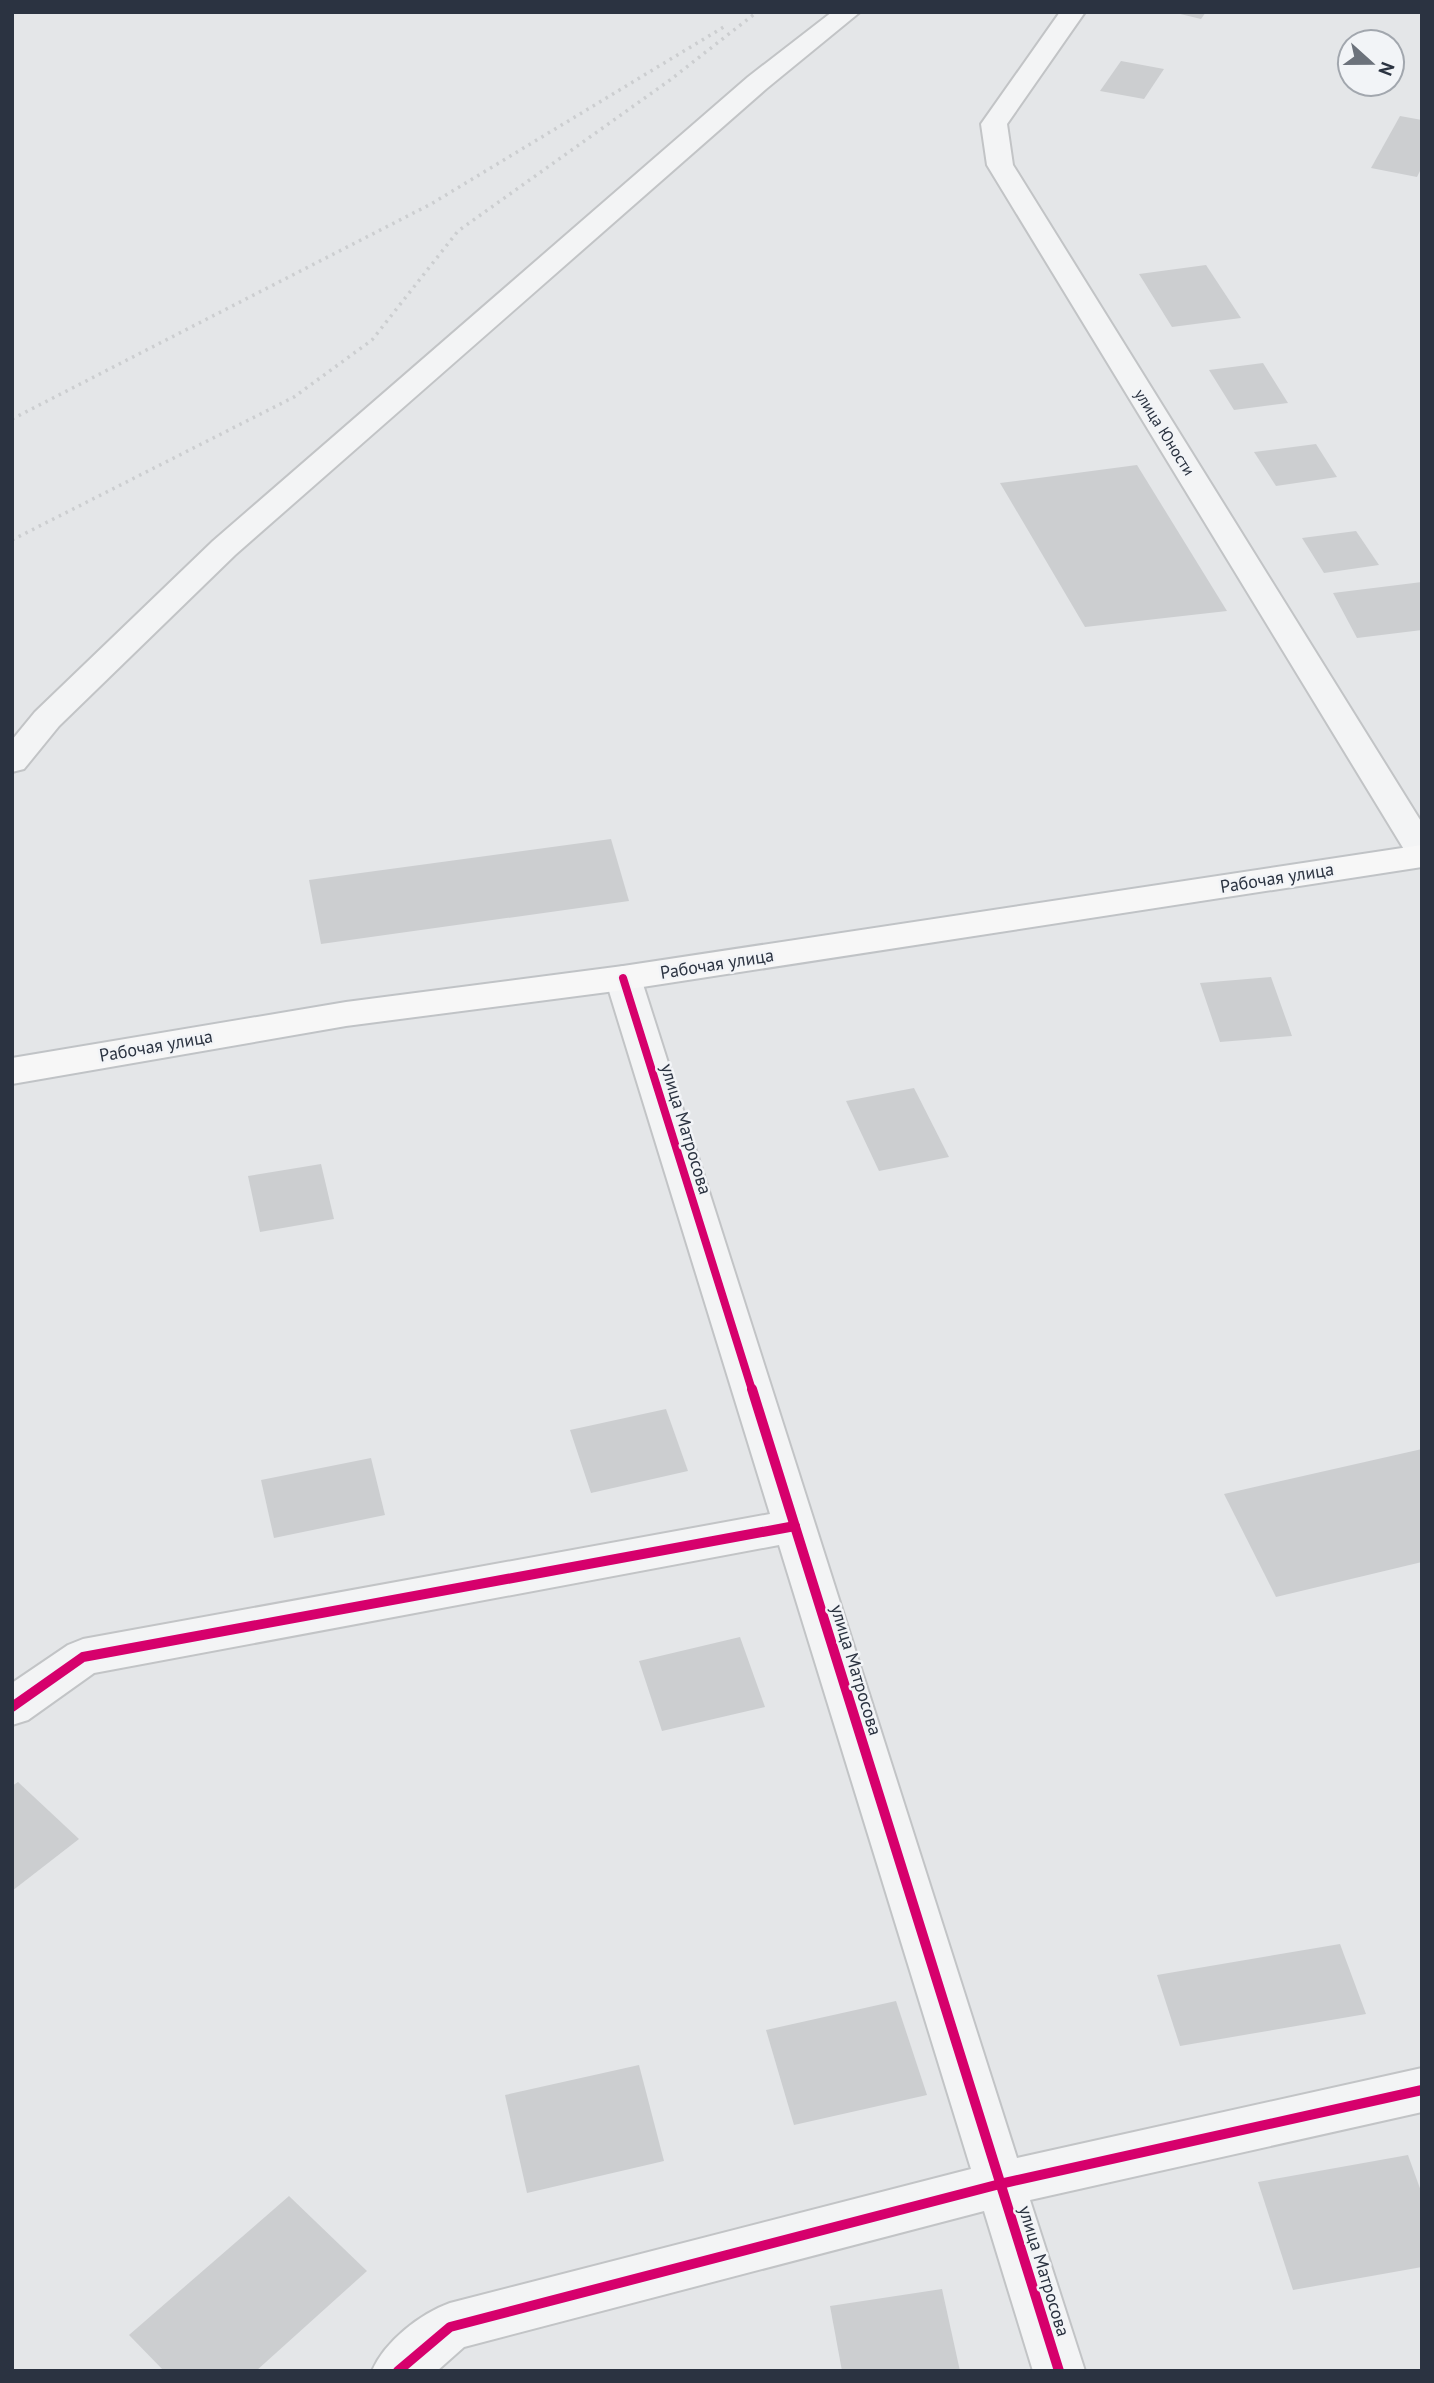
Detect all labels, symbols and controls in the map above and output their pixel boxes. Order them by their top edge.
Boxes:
north arrow [1336,28,1406,98]
text: N [1373,59,1400,79]
street label: улица Юности [1130,385,1200,479]
street label: Рабочая улица [1219,857,1335,898]
street label: Рабочая улица [659,943,775,984]
street label: Рабочая улица [97,1024,214,1067]
street label: улица Матросова [656,1061,717,1197]
street label: улица Матросова [826,1602,887,1738]
street label: улица Матросова [1014,2203,1075,2339]

